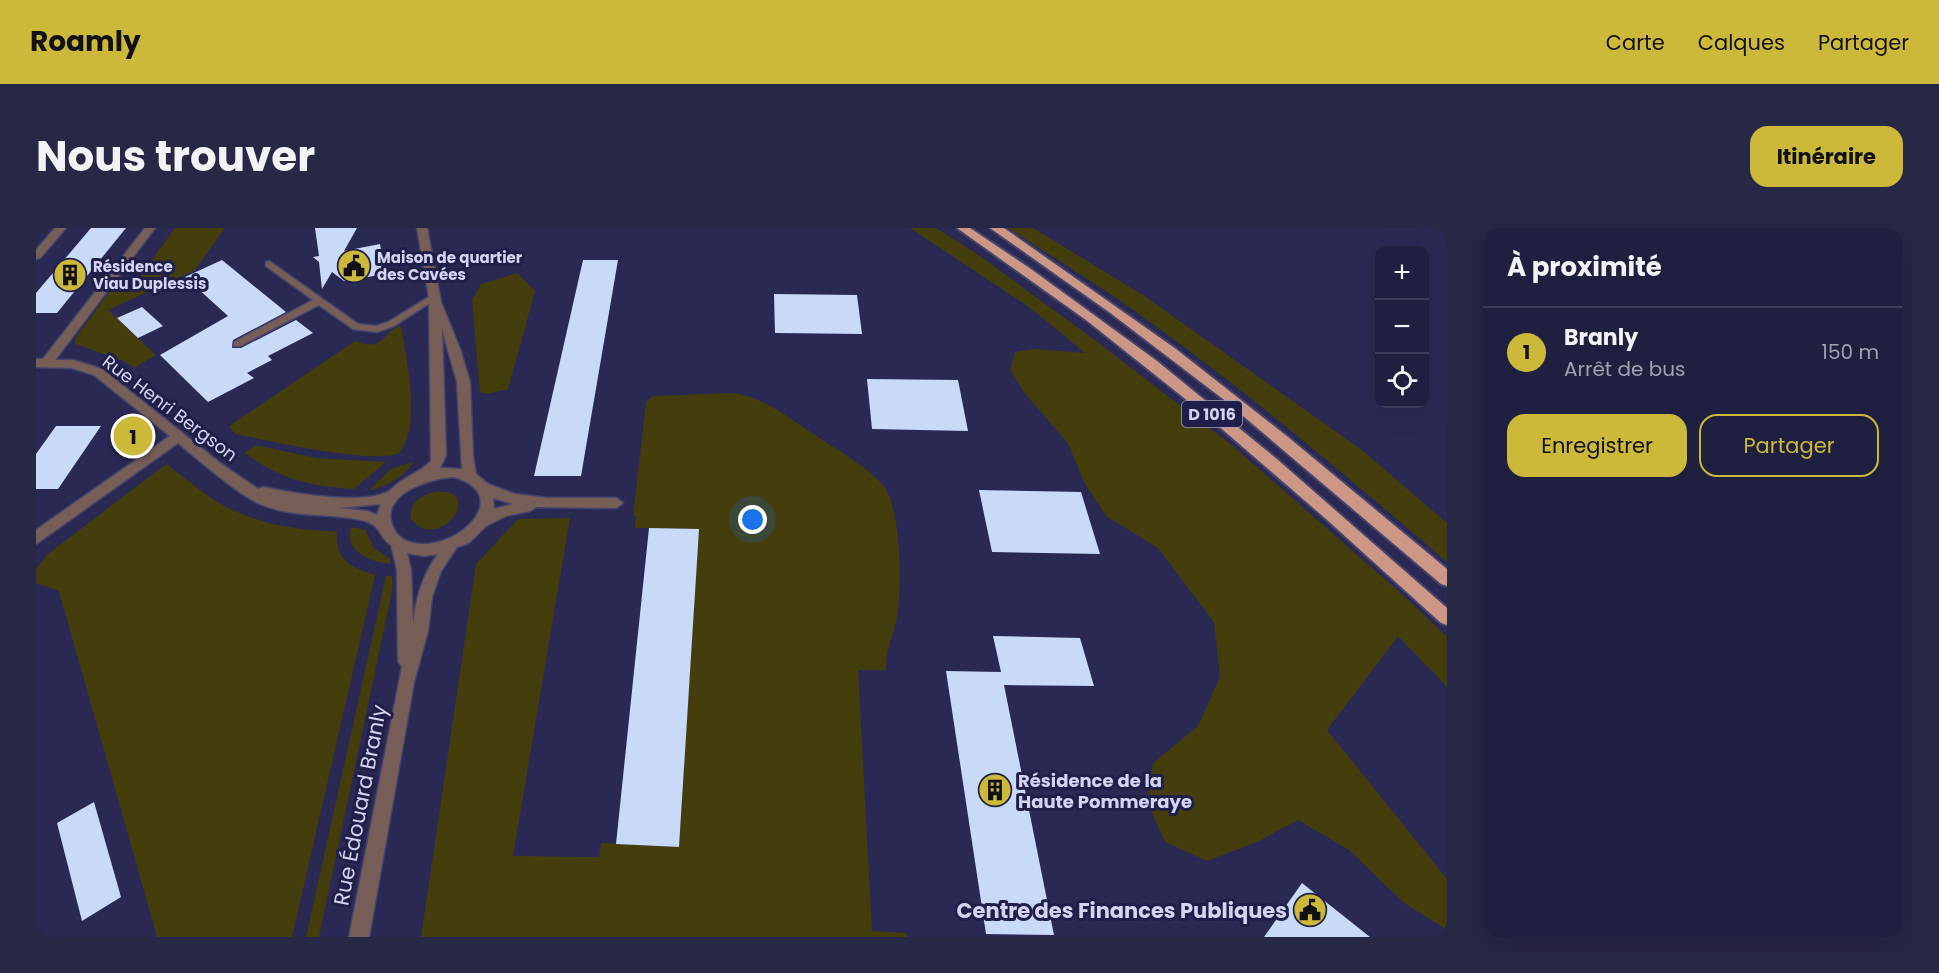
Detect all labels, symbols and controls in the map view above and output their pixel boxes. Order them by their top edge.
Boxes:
text: Roamly [30,22,141,61]
text: Carte [1606,28,1665,57]
text: Calques [1698,28,1785,57]
text: Partager [1818,28,1909,57]
button: Itinéraire [1750,126,1903,187]
text: Nous trouver [36,127,315,186]
map controls [1375,246,1429,408]
button: + [1375,246,1429,300]
place label: Maison de quartier des Cavées [377,247,523,285]
public building icon: Maison de quartier des Cavées [336,248,372,284]
text: À proximité [1507,249,1662,285]
place label: Résidence Viau Duplessis [93,256,206,294]
building icon: Résidence Viau Duplessis [52,257,88,293]
button: − [1375,300,1429,354]
text: Branly [1564,322,1638,353]
text: 1 [1523,338,1530,366]
text: 150 m [1822,338,1879,366]
street label: Rue Henri Bergson [97,349,243,467]
button: locate [1375,354,1429,408]
text: Arrêt de bus [1564,355,1685,383]
road number: D 1016 [1182,401,1242,427]
pin: 1 [114,414,152,458]
button: Enregistrer [1507,414,1687,477]
button: Partager [1699,414,1879,477]
your location [738,505,767,534]
street label: Rue Édouard Branly [326,702,394,908]
place label: Résidence de la Haute Pommeraye [1018,768,1192,814]
building icon: Résidence de la Haute Pommeraye [977,772,1013,808]
public building icon: Centre des Finances Publiques [1292,892,1328,928]
place label: Centre des Finances Publiques [957,896,1287,925]

